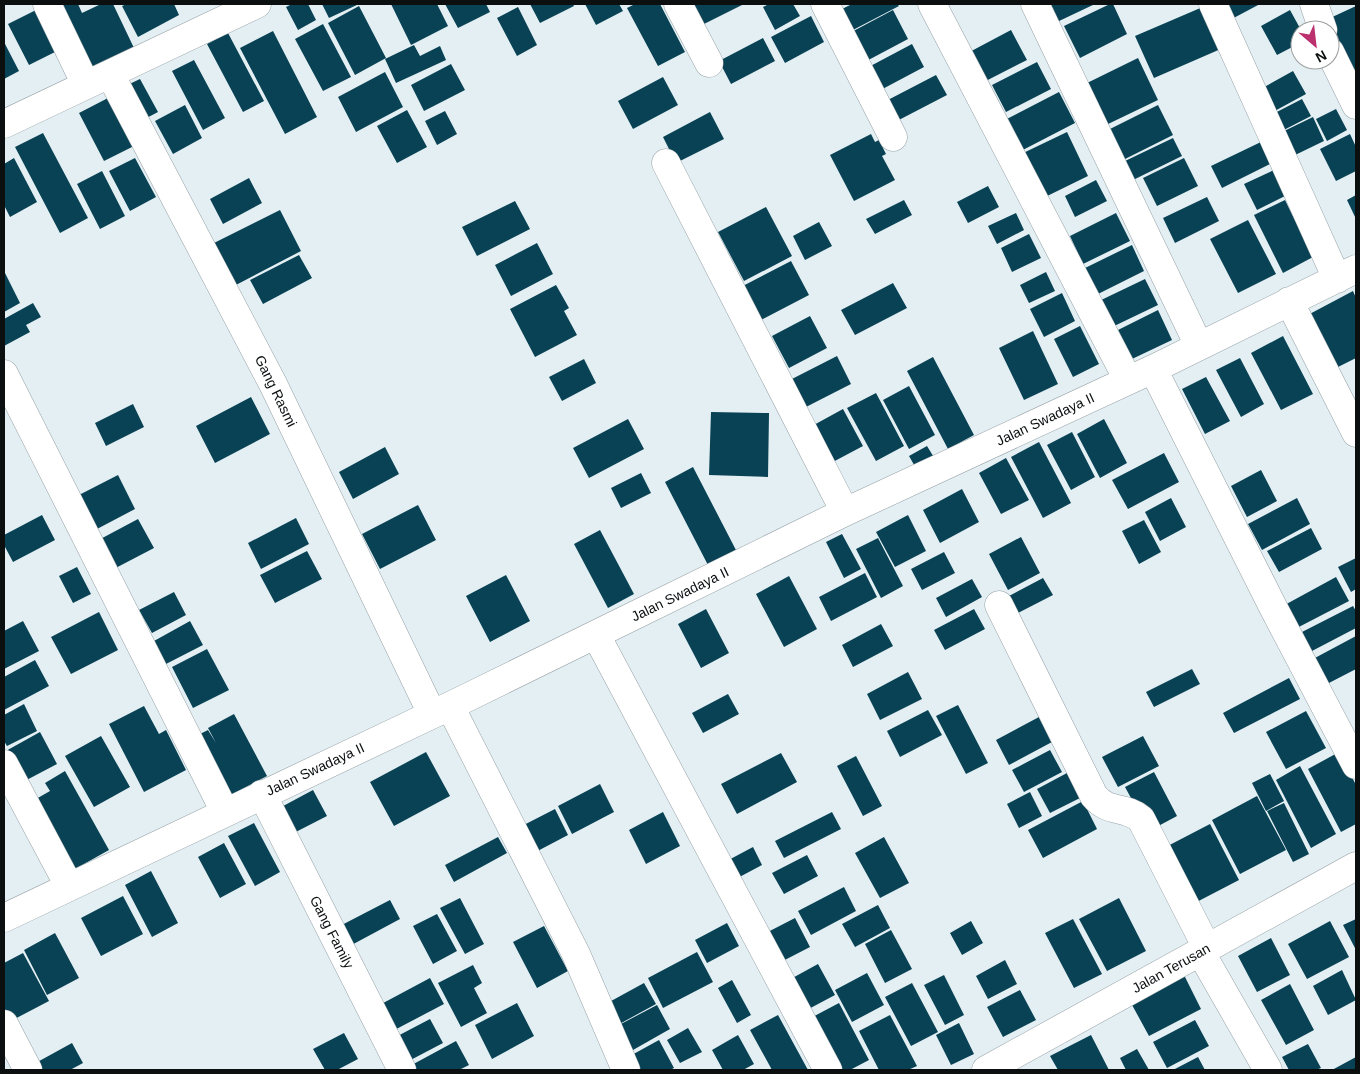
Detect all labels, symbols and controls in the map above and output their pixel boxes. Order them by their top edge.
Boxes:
north arrow [1290,20,1340,70]
text: N [1313,47,1329,66]
street label: Gang Rasmi [252,353,300,429]
street label: Jalan Swadaya II [993,389,1097,449]
street label: Jalan Swadaya II [629,563,731,625]
street label: Jalan Swadaya II [263,739,367,799]
street label: Gang Family [307,893,357,971]
street label: Jalan Terusan [1129,940,1213,996]

